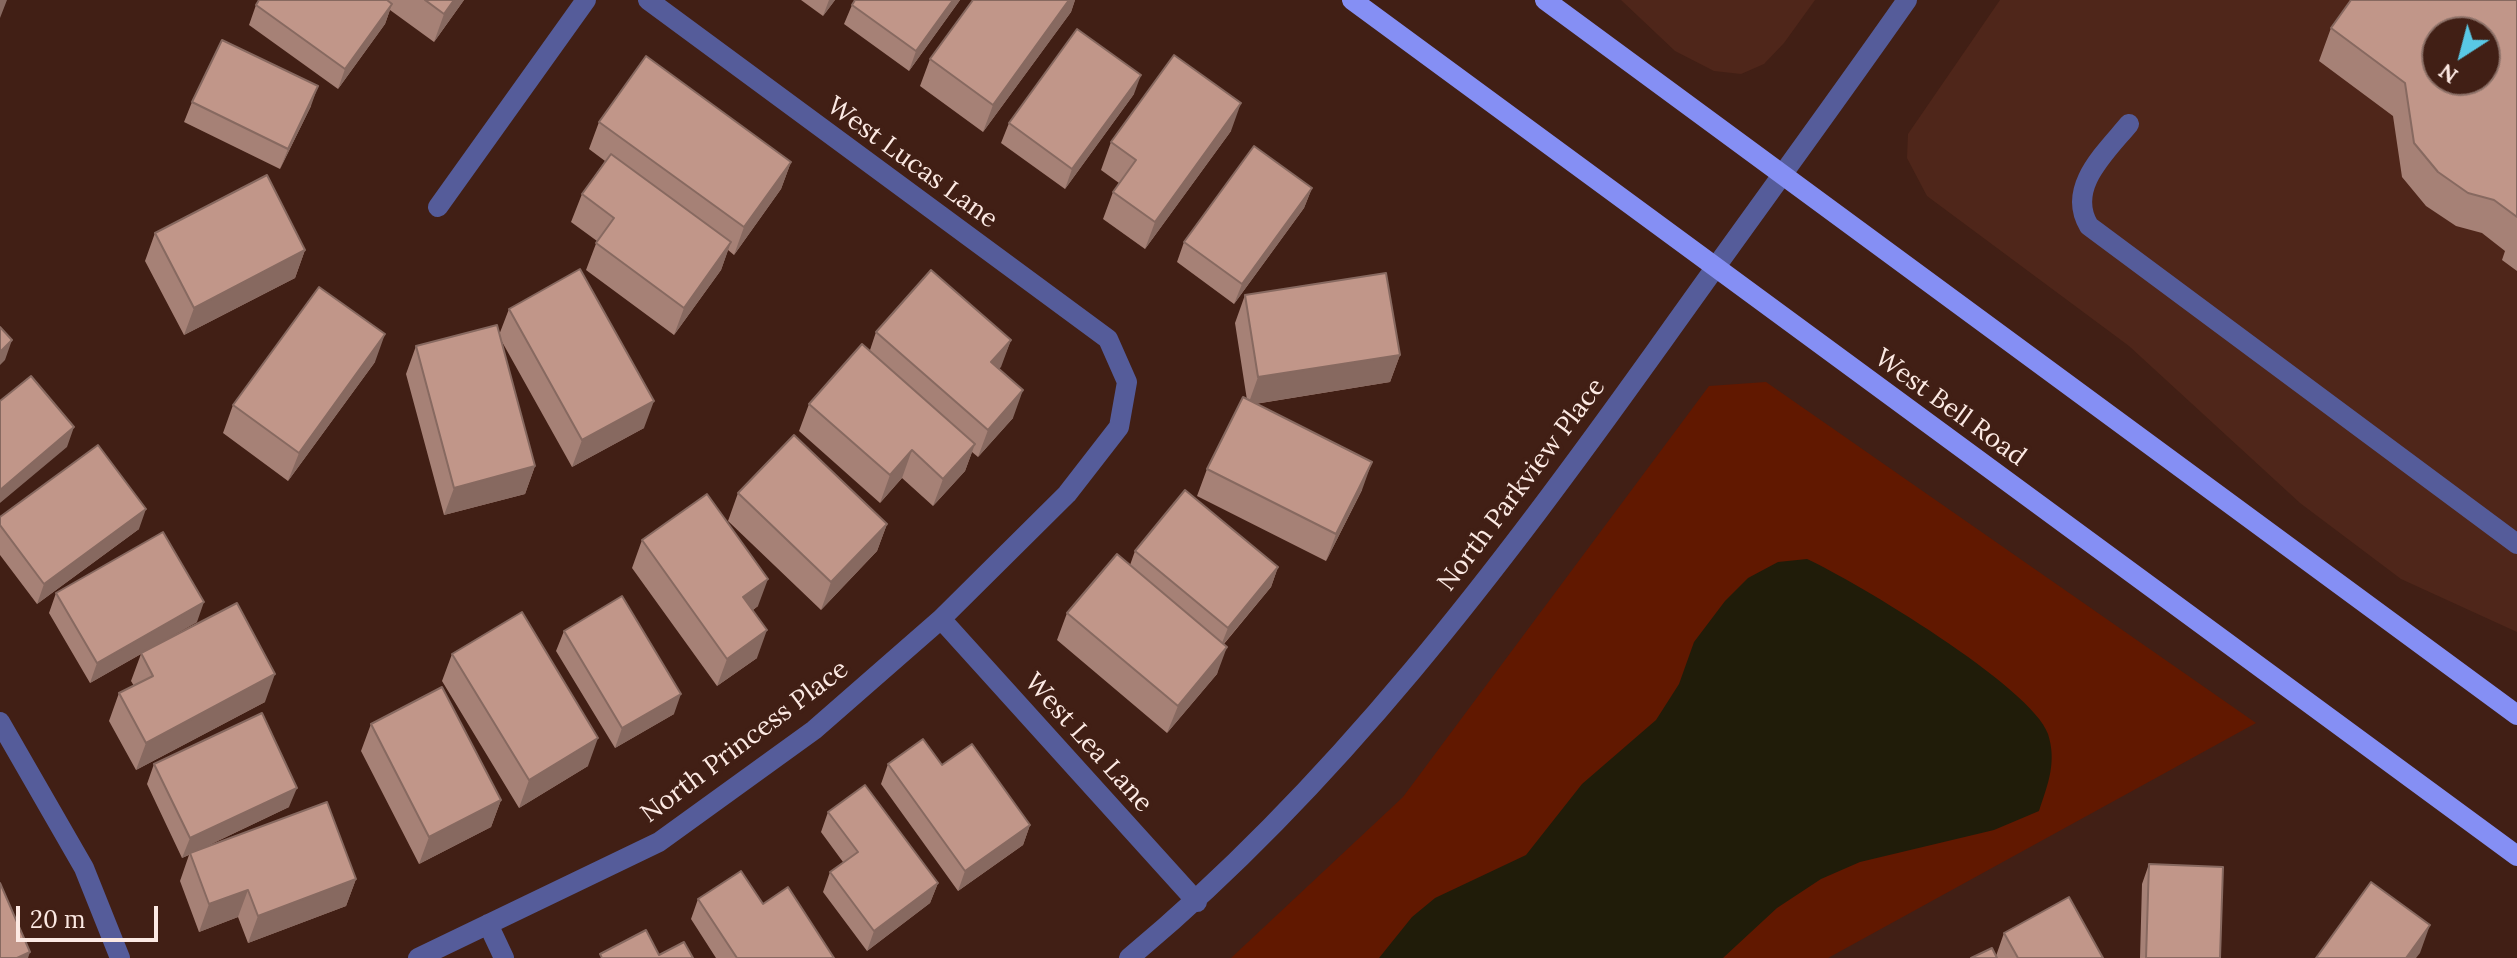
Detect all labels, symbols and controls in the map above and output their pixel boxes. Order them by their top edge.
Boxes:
north arrow [2421,16,2501,96]
text: N [2433,57,2463,90]
street label: West Lucas Lane [821,91,1003,235]
street label: West Bell Road [1868,343,2032,473]
street label: North Parkview Place [1432,372,1612,598]
street label: North Princess Place [635,654,855,830]
street label: West Lea Lane [1017,667,1159,819]
scale bar [20,890,162,940]
text: 20 m [30,904,86,935]

